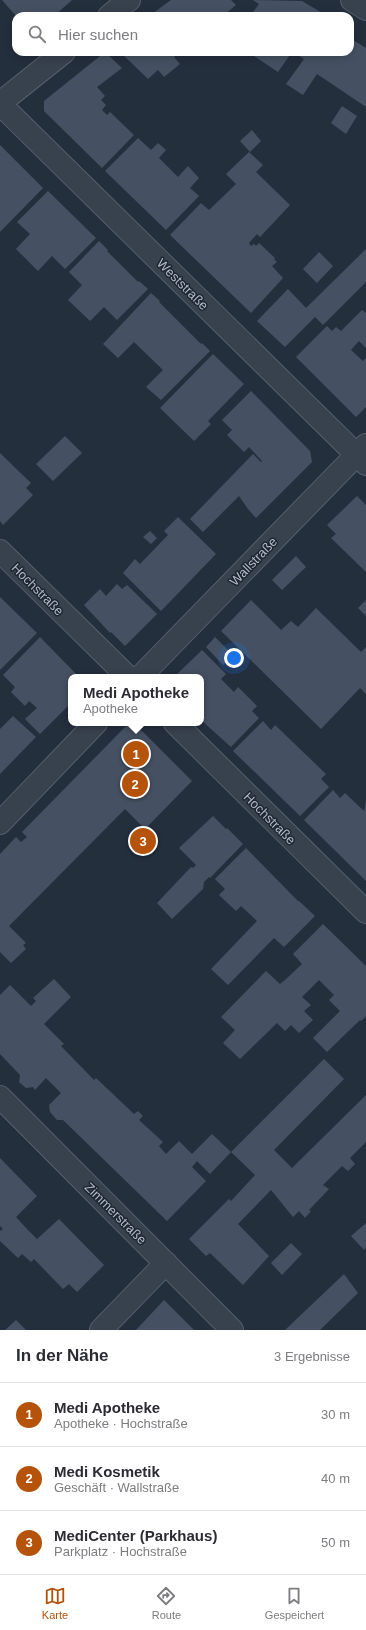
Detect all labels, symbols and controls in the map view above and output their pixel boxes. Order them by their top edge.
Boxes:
search box [12,12,354,56]
icon: search [26,23,48,45]
text: Hier suchen [58,26,138,43]
street label: Weststraße [154,256,211,313]
street label: Wallstraße [227,534,280,589]
street label: Hochstraße [9,560,67,618]
your location [224,648,244,668]
popup [68,674,204,726]
text: Medi Apotheke [83,684,189,701]
text: Apotheke [83,701,138,716]
pin: 1 [123,739,149,769]
pin: 2 [122,769,148,799]
street label: Hochstraße [241,789,299,847]
pin: 3 [130,826,156,856]
street label: Zimmerstraße [82,1179,150,1247]
text: In der Nähe [16,1346,109,1365]
text: 3 Ergebnisse [274,1349,350,1364]
text: Medi Apotheke [54,1399,160,1416]
text: 1 [25,1407,33,1422]
text: 30 m [321,1407,350,1422]
text: Apotheke · Hochstraße [54,1416,188,1431]
text: Medi Kosmetik [54,1463,160,1480]
text: 2 [25,1471,33,1486]
text: 40 m [321,1471,350,1486]
text: Geschäft · Wallstraße [54,1480,179,1495]
text: MediCenter (Parkhaus) [54,1527,217,1544]
text: 3 [25,1535,33,1550]
text: 50 m [321,1535,350,1550]
text: Parkplatz · Hochstraße [54,1544,187,1559]
tab: Karte [42,1585,68,1621]
tab: Route [152,1585,181,1621]
tab: Gespeichert [265,1585,324,1621]

